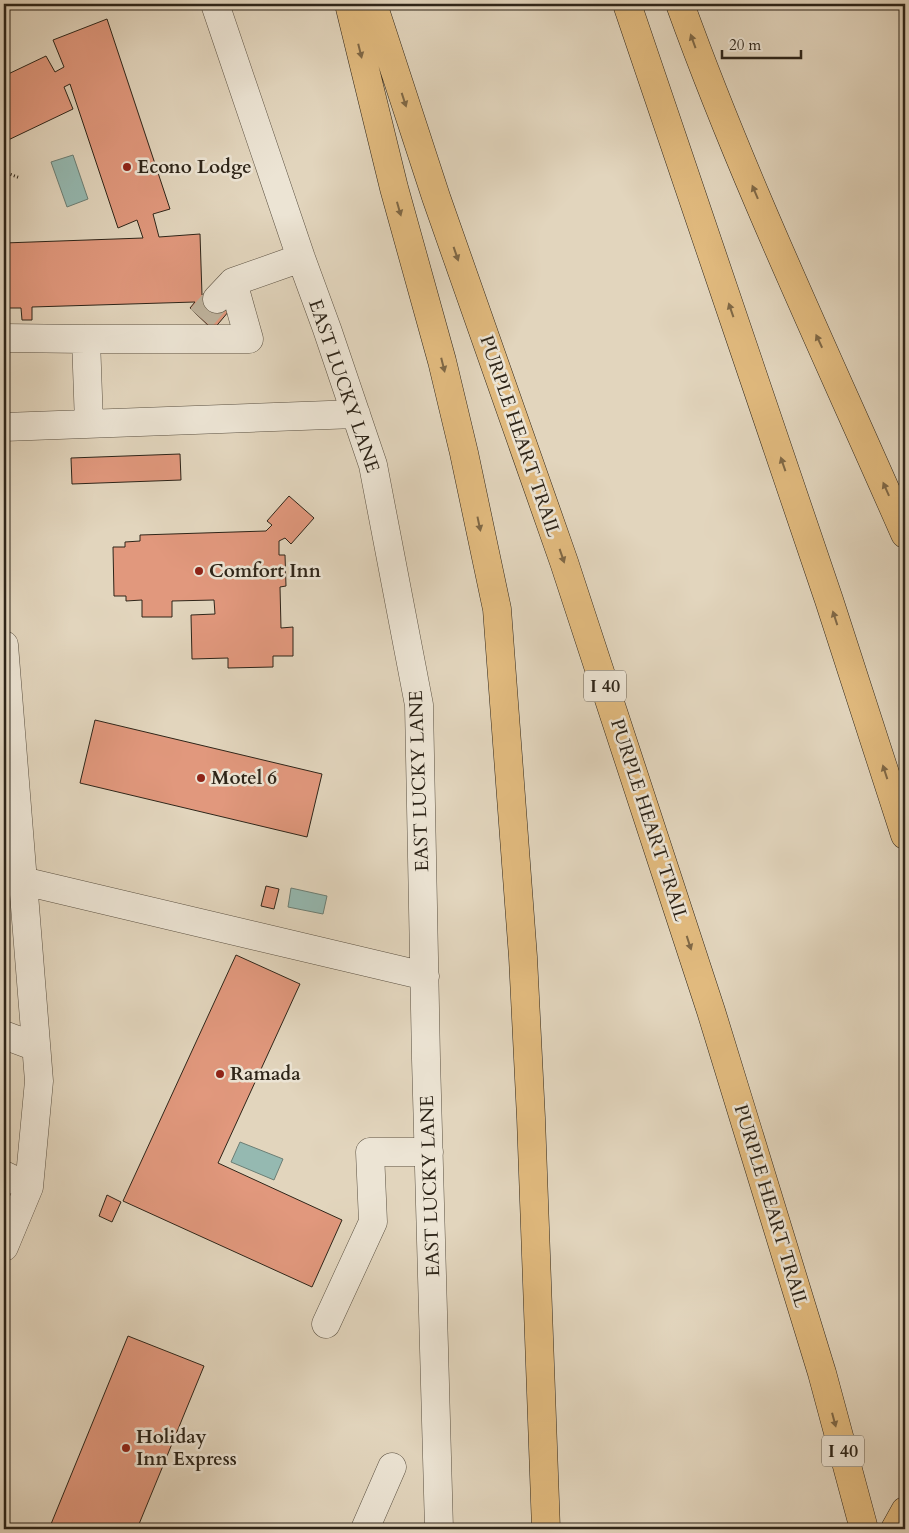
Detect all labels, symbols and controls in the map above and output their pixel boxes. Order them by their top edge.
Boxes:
scale bar [722,28,800,60]
one-way arrow [689,34,696,49]
text: 20 m [729,35,761,55]
one-way arrow [356,44,364,59]
one-way arrow [401,93,409,108]
place label: Econo Lodge [137,154,252,180]
marker: Econo Lodge [121,161,133,173]
one-way arrow [751,184,759,199]
one-way arrow [396,201,404,216]
one-way arrow [452,247,460,262]
street label: EAST LUCKY LANE [302,296,386,476]
one-way arrow [726,302,734,317]
street label: PURPLE HEART TRAIL [473,332,567,541]
one-way arrow [815,334,823,348]
one-way arrow [439,358,447,373]
one-way arrow [779,456,786,471]
one-way arrow [881,482,889,496]
one-way arrow [475,516,483,531]
one-way arrow [558,549,566,564]
place label: Comfort Inn [209,558,322,584]
marker: Comfort Inn [193,565,205,577]
one-way arrow [830,610,838,625]
road number: I 40 [584,670,626,701]
street label: EAST LUCKY LANE [403,690,435,872]
street label: PURPLE HEART TRAIL [604,715,694,925]
place label: Motel 6 [211,765,277,791]
one-way arrow [880,765,888,780]
marker: Motel 6 [195,772,207,784]
one-way arrow [685,936,693,951]
place label: Ramada [230,1061,301,1087]
marker: Ramada [214,1068,226,1080]
street label: EAST LUCKY LANE [414,1095,446,1277]
street label: PURPLE HEART TRAIL [728,1101,814,1311]
one-way arrow [831,1413,839,1428]
place label: Holiday Inn Express [136,1424,237,1472]
road number: I 40 [822,1435,864,1466]
marker: Holiday Inn Express [120,1442,132,1454]

